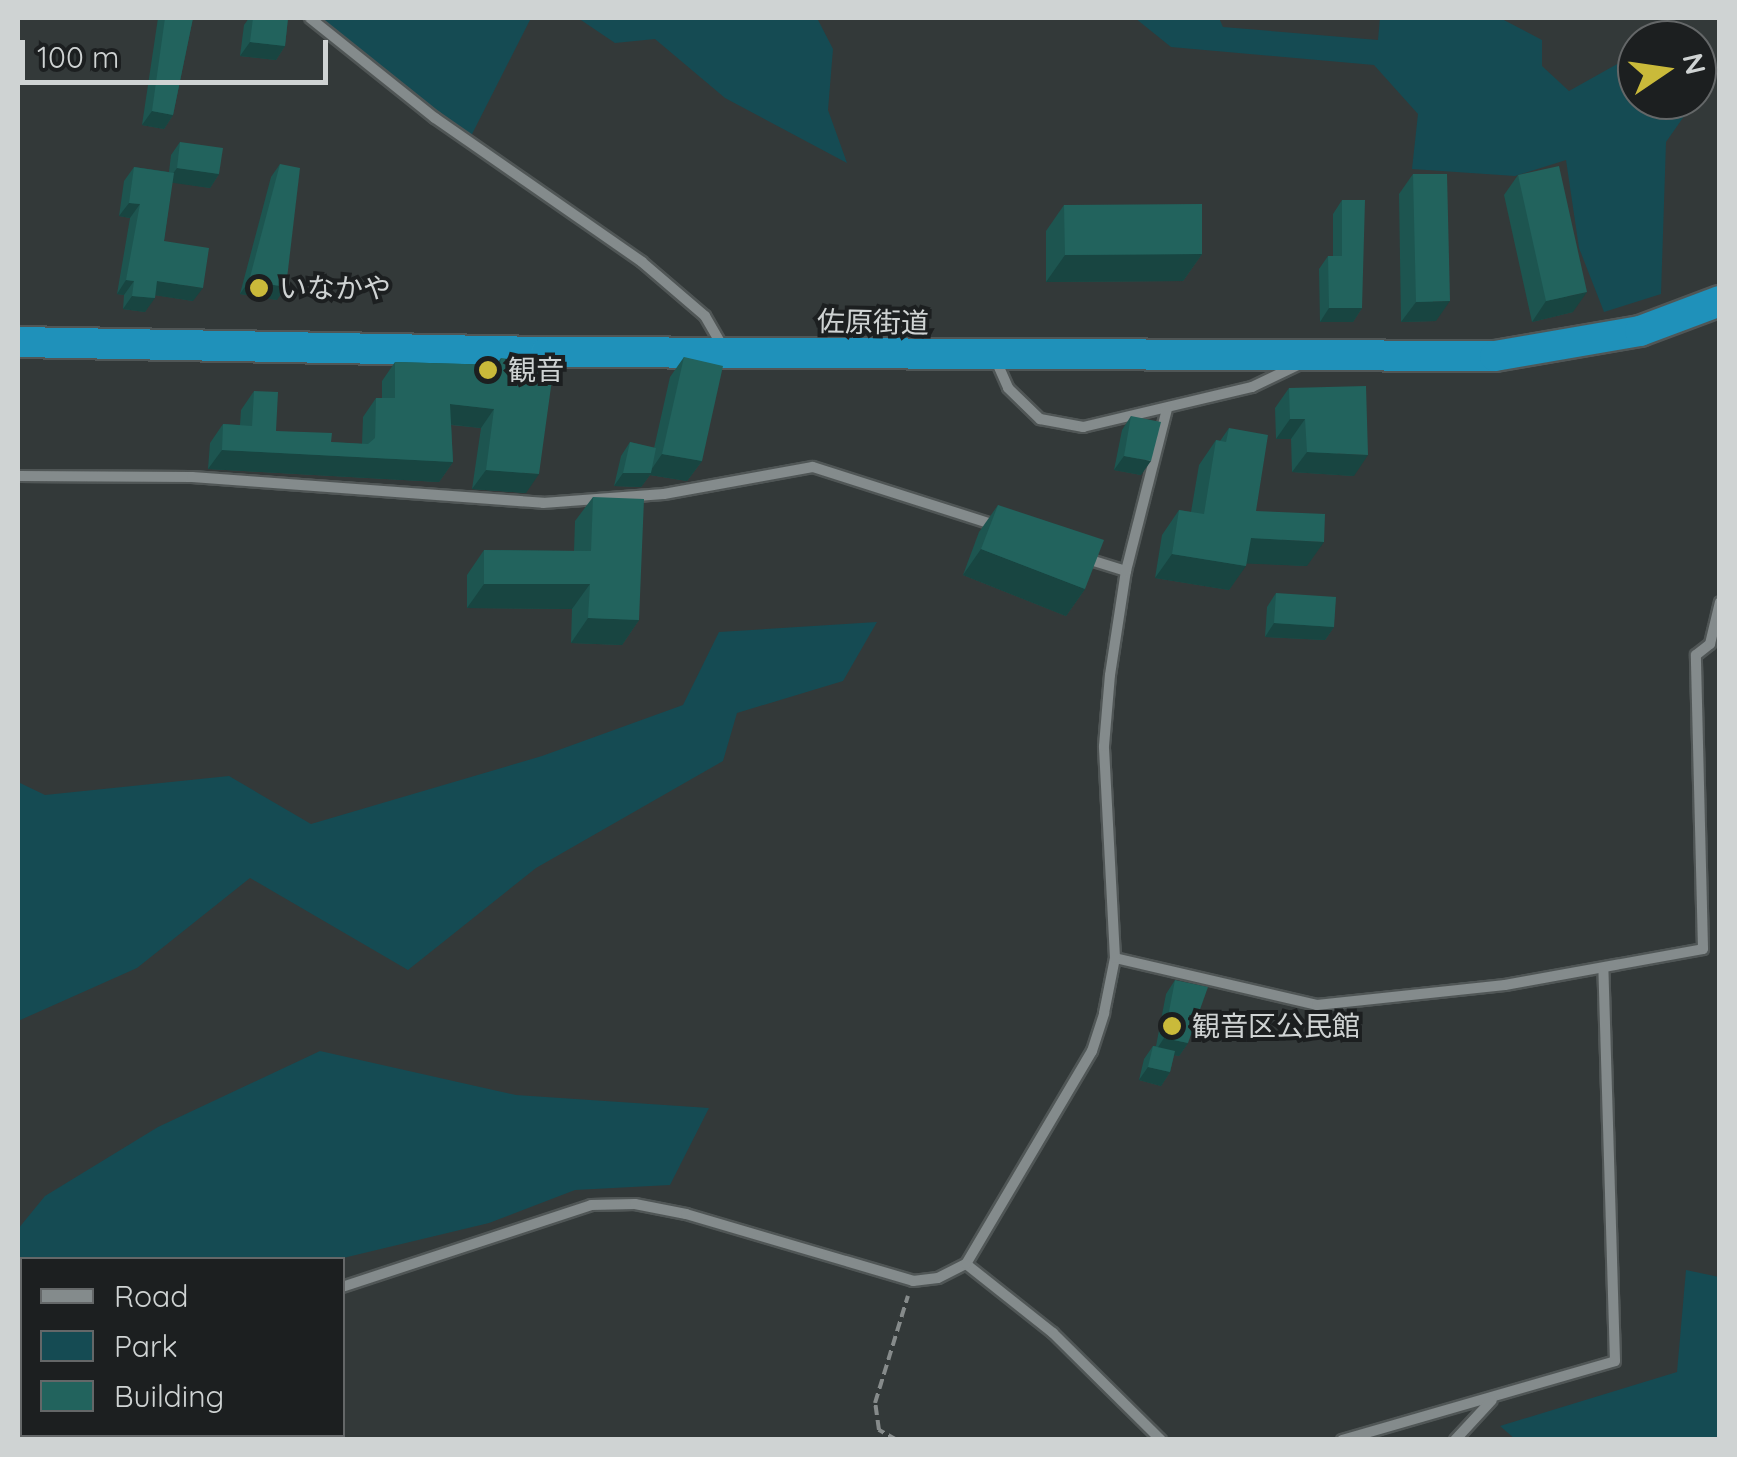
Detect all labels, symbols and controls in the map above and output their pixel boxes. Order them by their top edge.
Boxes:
scale bar [25,20,332,82]
north arrow [1617,20,1717,120]
text: 100 m [37,38,119,76]
text: N [1675,50,1714,78]
place label: いなかや [279,271,391,305]
marker: いなかや [248,277,270,299]
street label: 佐原街道 [817,304,929,340]
place label: 観音 [508,353,564,387]
marker: 観音 [477,359,499,381]
place label: 観音区公民館 [1192,1009,1360,1043]
marker: 観音区公民館 [1161,1015,1183,1037]
legend [20,1257,345,1437]
text: Road [114,1277,188,1315]
text: Park [114,1327,178,1365]
text: Building [114,1377,224,1415]

